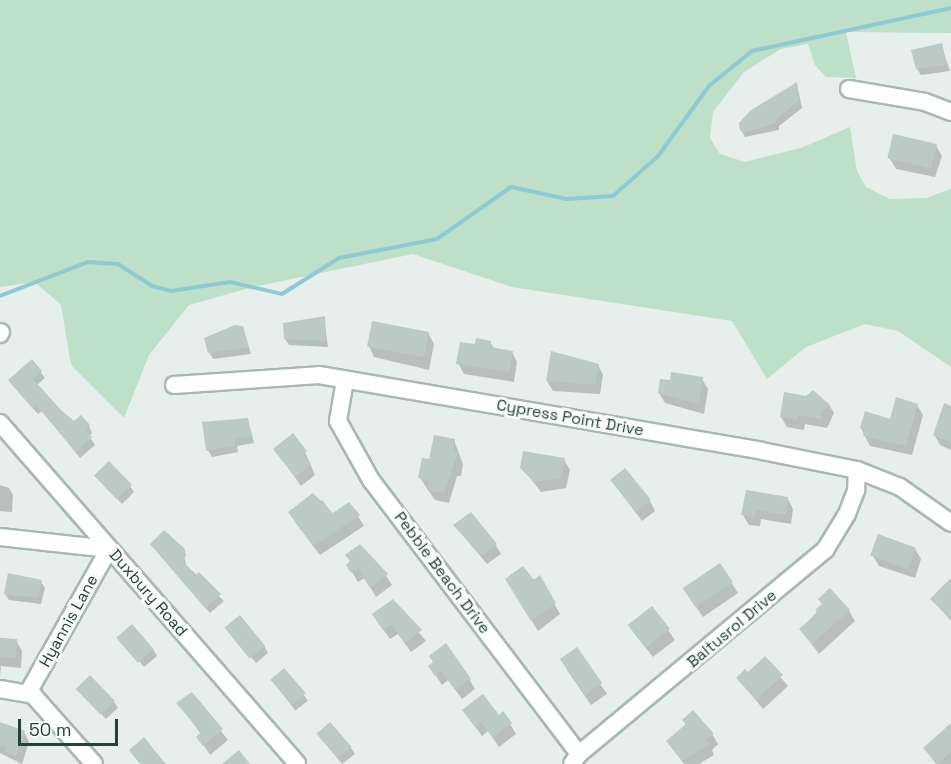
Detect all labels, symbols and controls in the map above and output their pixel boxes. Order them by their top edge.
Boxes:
street label: Cypress Point Drive [495,396,645,440]
street label: Pebble Beach Drive [390,508,494,638]
street label: Duxbury Road [105,545,191,641]
street label: Hyannis Lane [36,571,102,671]
street label: Baltusrol Drive [683,586,781,672]
scale bar [21,707,122,745]
text: 50 m [29,718,71,741]

